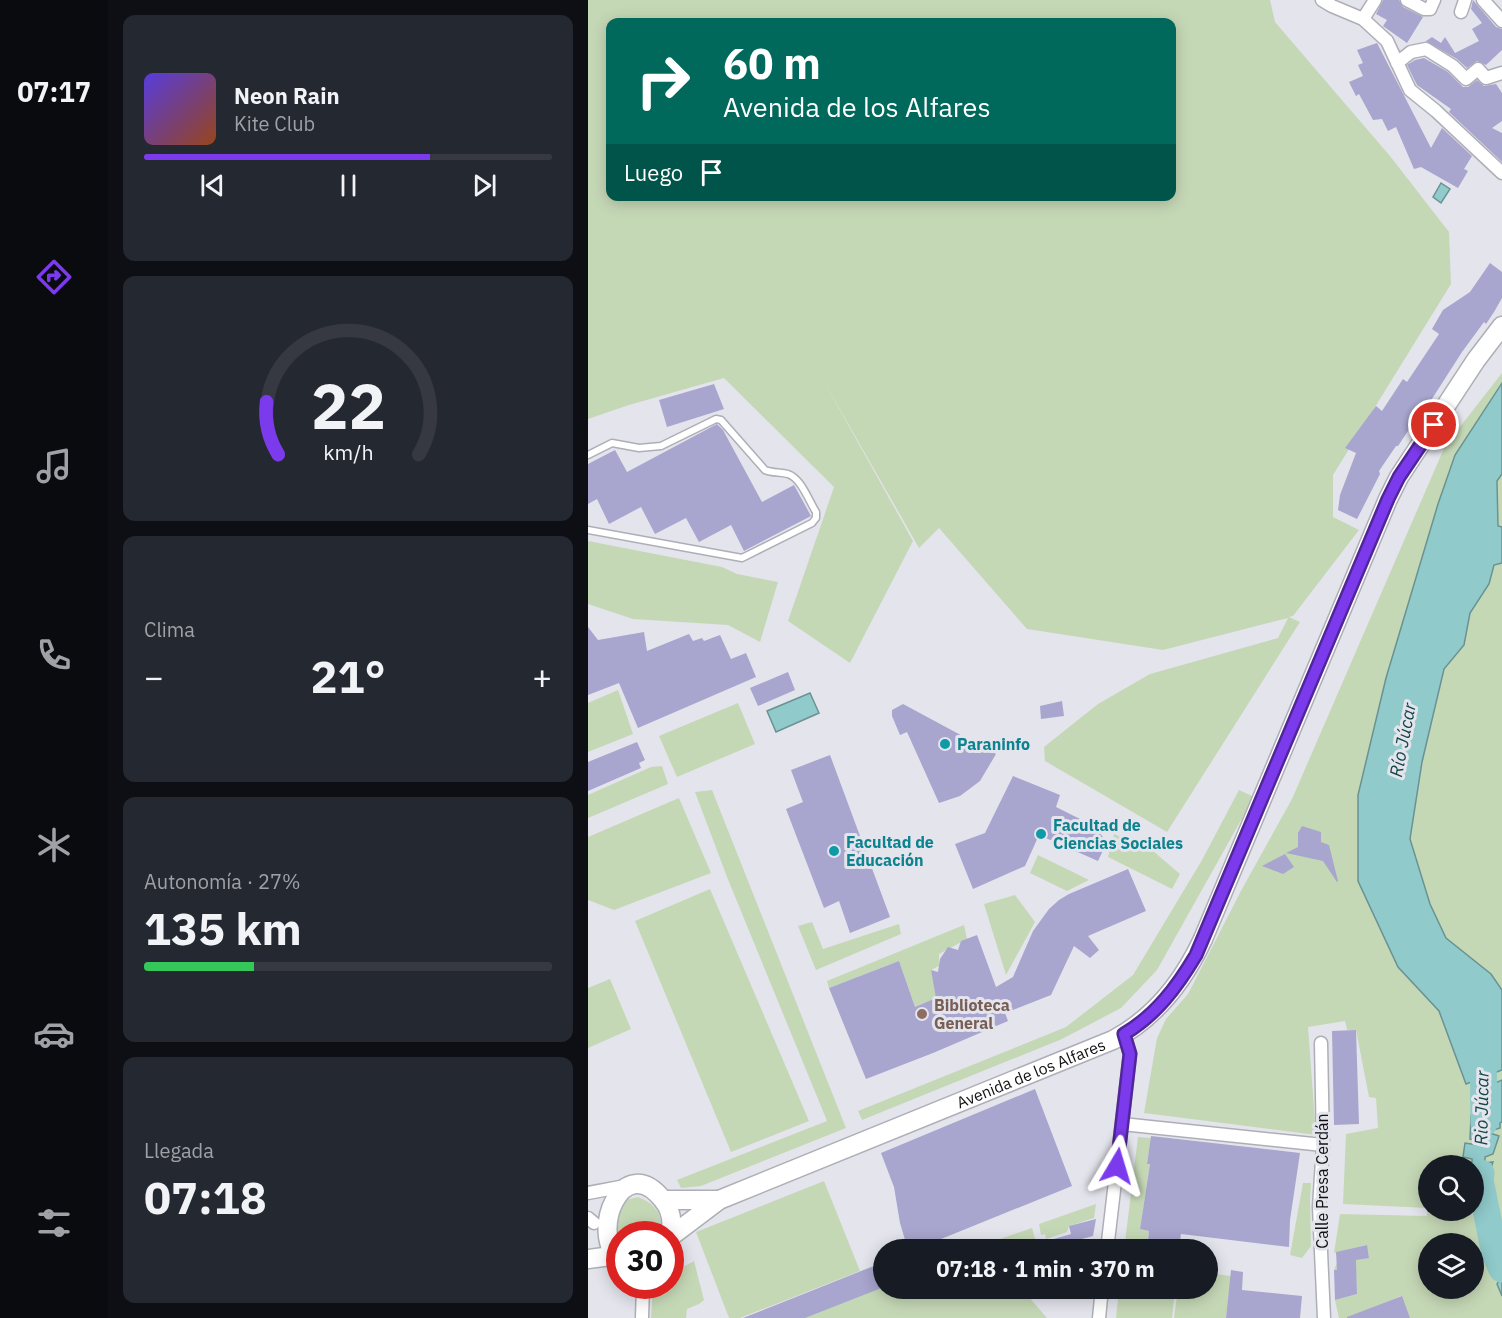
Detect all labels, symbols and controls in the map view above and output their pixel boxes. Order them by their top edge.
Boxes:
text: 60 m [723,36,821,91]
icon: right [624,42,702,120]
text: 07:17 [17,74,91,109]
text: Neon Rain [234,81,340,110]
text: Avenida de los Alfares [723,89,991,124]
text: Kite Club [234,110,315,137]
icon: arrive [695,156,728,189]
text: Luego [624,158,683,187]
icon: previous [196,169,229,202]
icon: pause [332,169,365,202]
icon: next [468,169,501,202]
icon: directions [33,256,75,298]
text: 22 [311,366,385,447]
pin [1408,399,1459,450]
icon: arrive [1417,408,1450,441]
text: km/h [323,439,373,467]
icon: music [33,445,75,487]
text: Clima [144,616,195,643]
icon: phone [33,634,75,676]
text: 21° [310,647,386,705]
text: − [144,655,164,698]
text: + [532,655,552,698]
water label: Río Júcar [1384,700,1421,779]
place label: Paraninfo [957,734,1030,754]
marker: Paraninfo [938,737,952,751]
place label: Facultad de Ciencias Sociales [1053,815,1183,853]
icon: climate [33,824,75,866]
marker: Facultad de Ciencias Sociales [1034,827,1048,841]
place label: Facultad de Educación [846,832,934,870]
marker: Facultad de Educación [827,844,841,858]
text: Autonomía · 27% [144,868,301,895]
text: 135 km [144,899,302,957]
place label: Biblioteca General [934,995,1010,1033]
marker: Biblioteca General [915,1007,929,1021]
icon: car [33,1013,75,1055]
street label: Avenida de los Alfares [954,1034,1108,1112]
water label: Rio Júcar [1469,1070,1494,1146]
street label: Calle Presa Cerdán [1312,1113,1332,1249]
position arrow [1085,1134,1149,1198]
text: Llegada [144,1137,214,1164]
map controls [1418,1155,1484,1299]
button: search [1418,1155,1484,1221]
text: 07:18 [144,1168,267,1226]
icon: filters [33,1202,75,1244]
speed limit sign: 30 [606,1221,684,1299]
button: layers [1418,1233,1484,1299]
text: 07:18 · 1 min · 370 m [936,1254,1155,1283]

